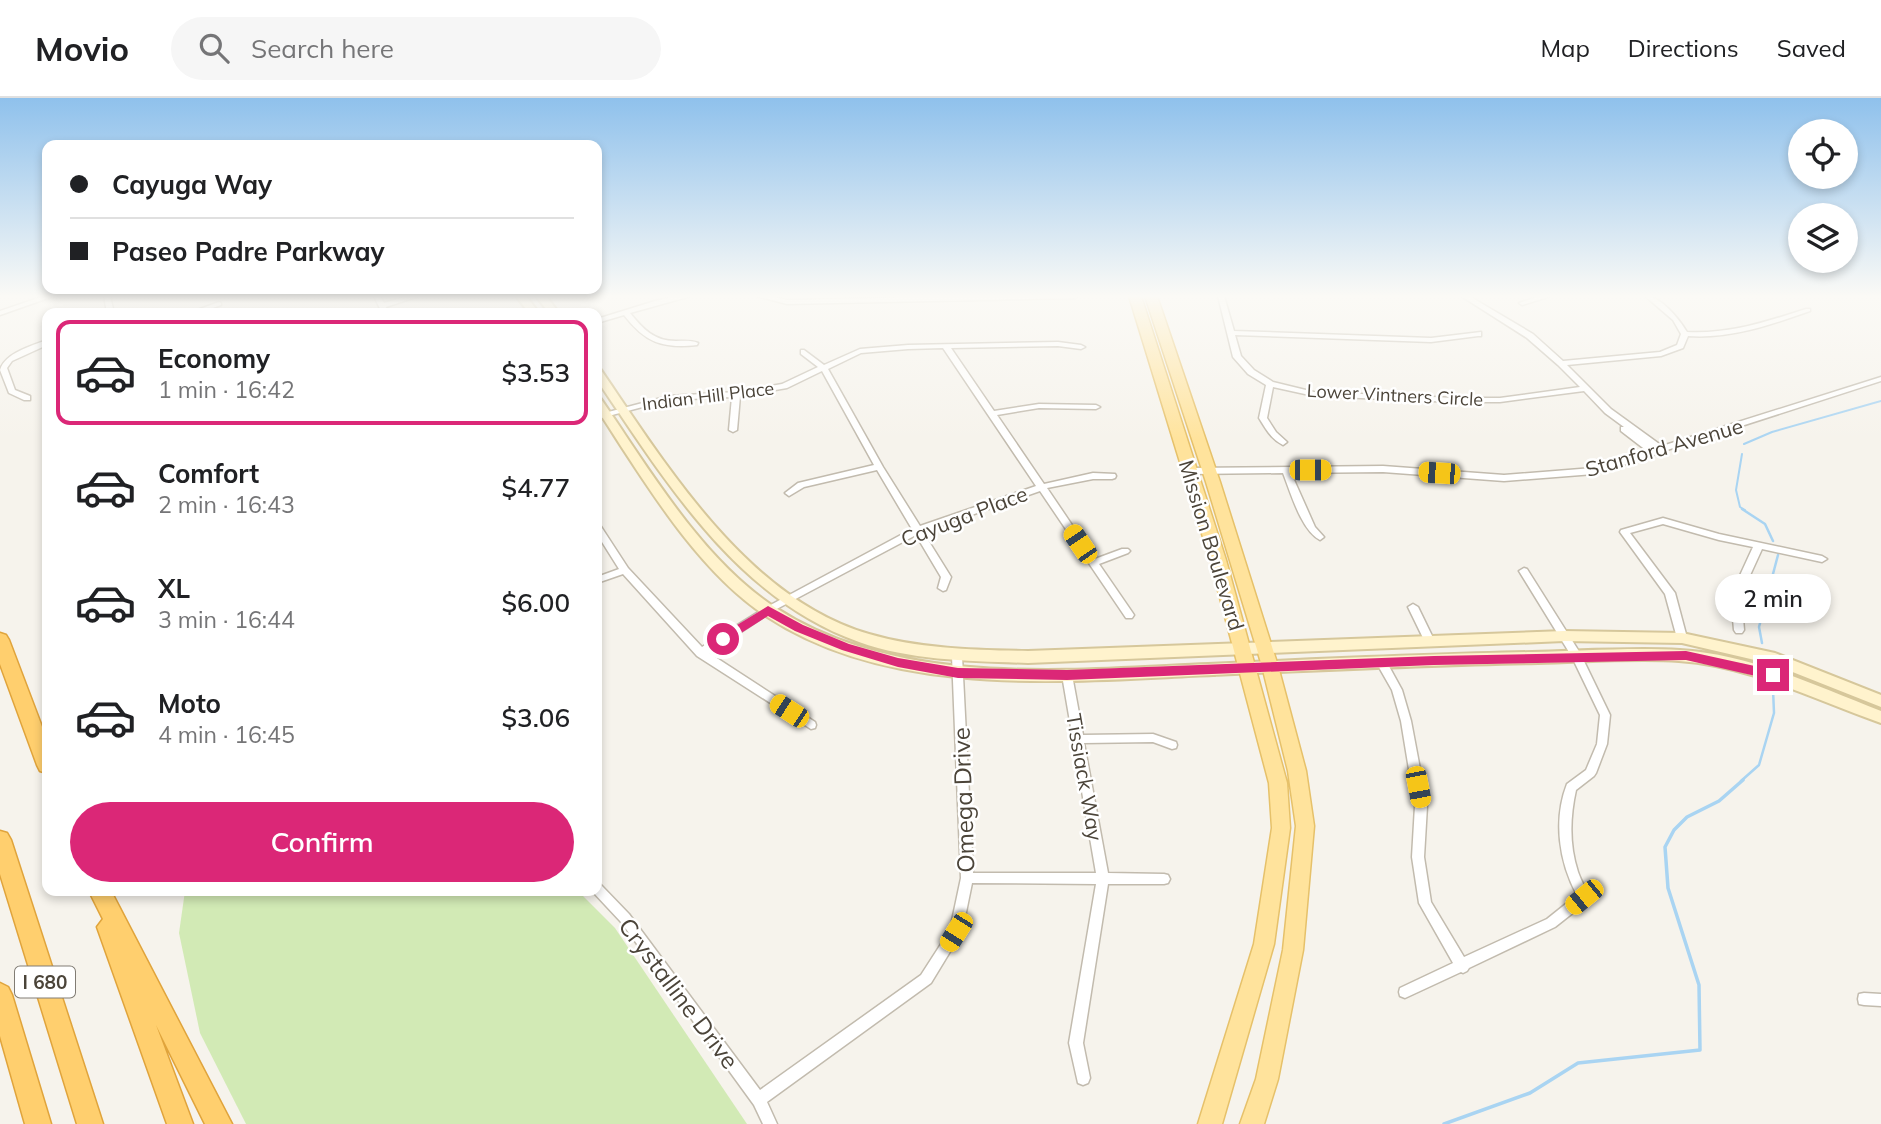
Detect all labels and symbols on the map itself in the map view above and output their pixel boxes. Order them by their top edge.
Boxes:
street label: Indian Hill Place [641,376,775,416]
street label: Lower Vintners Circle [1306,379,1484,411]
street label: Stanford Avenue [1582,412,1746,482]
street label: Mission Boulevard [1174,457,1250,633]
car [1290,460,1332,481]
car [1418,461,1461,485]
street label: Cayuga Place [897,480,1031,552]
car [1060,521,1101,567]
callout: 2 min [1715,574,1831,622]
route start [707,623,739,655]
route end [1757,659,1789,691]
car [766,691,813,731]
street label: Tissiack Way [1061,711,1109,843]
street label: Omega Drive [945,727,981,873]
car [1404,764,1433,810]
car [1562,876,1607,918]
car [936,909,977,955]
street label: Crystalline Drive [612,912,746,1074]
road number: I 680 [15,967,75,998]

